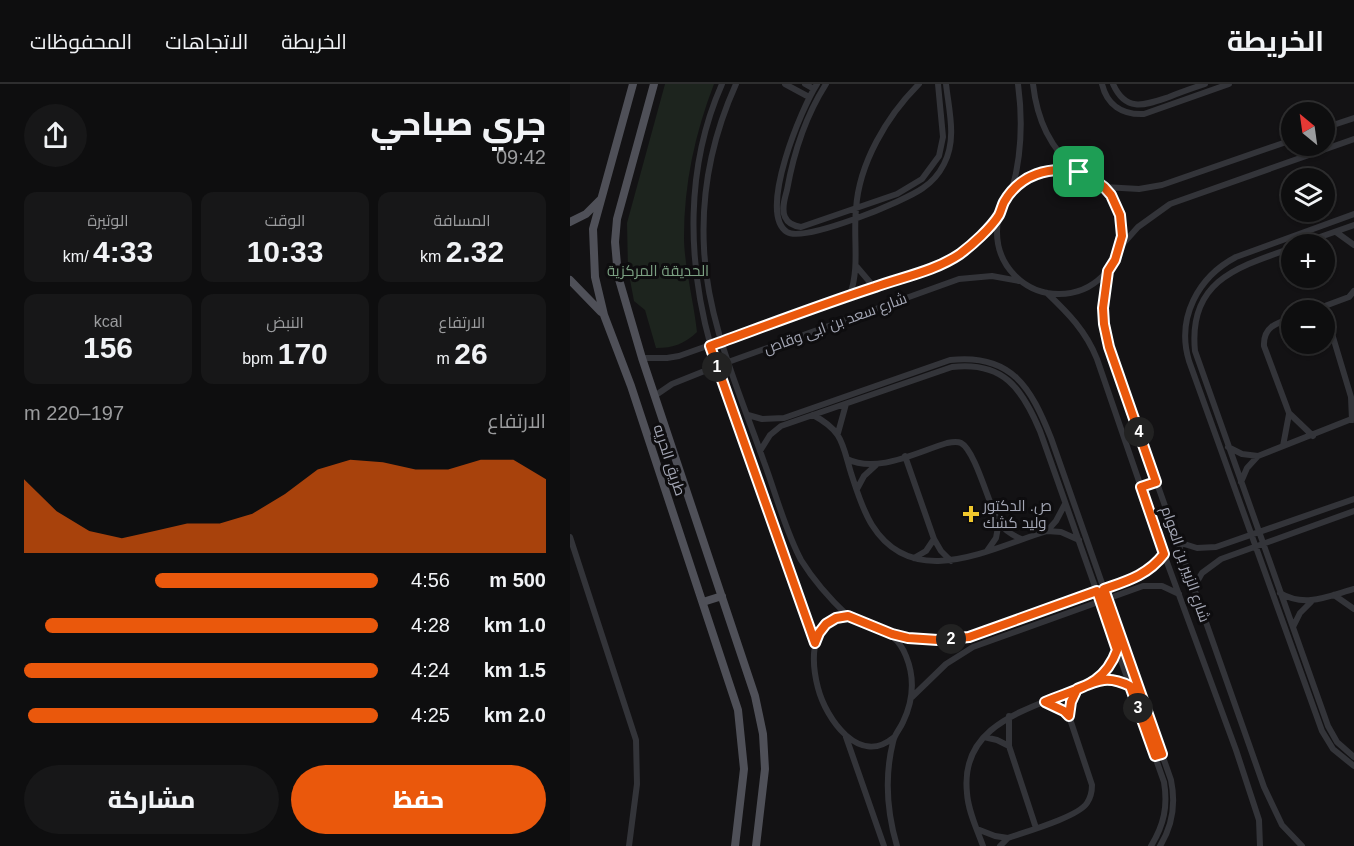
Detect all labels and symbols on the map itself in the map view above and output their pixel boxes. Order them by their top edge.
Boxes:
north arrow [1281,102,1335,156]
pin [1053,146,1104,197]
park label: الحديقة المركزية [607,262,709,280]
street label: شارع سعد بن ابى وقاص [761,289,910,360]
pin: 1 [702,352,732,382]
pin: 4 [1124,417,1154,447]
street label: طريق الحريه [649,422,690,498]
place label: ص. الدكتور وليد كشك [982,497,1052,532]
street label: شارع الزبير بن العوام [1155,504,1214,625]
marker: ص. الدكتور وليد كشك [964,507,978,521]
pin: 2 [936,624,966,654]
pin: 3 [1123,693,1153,723]

